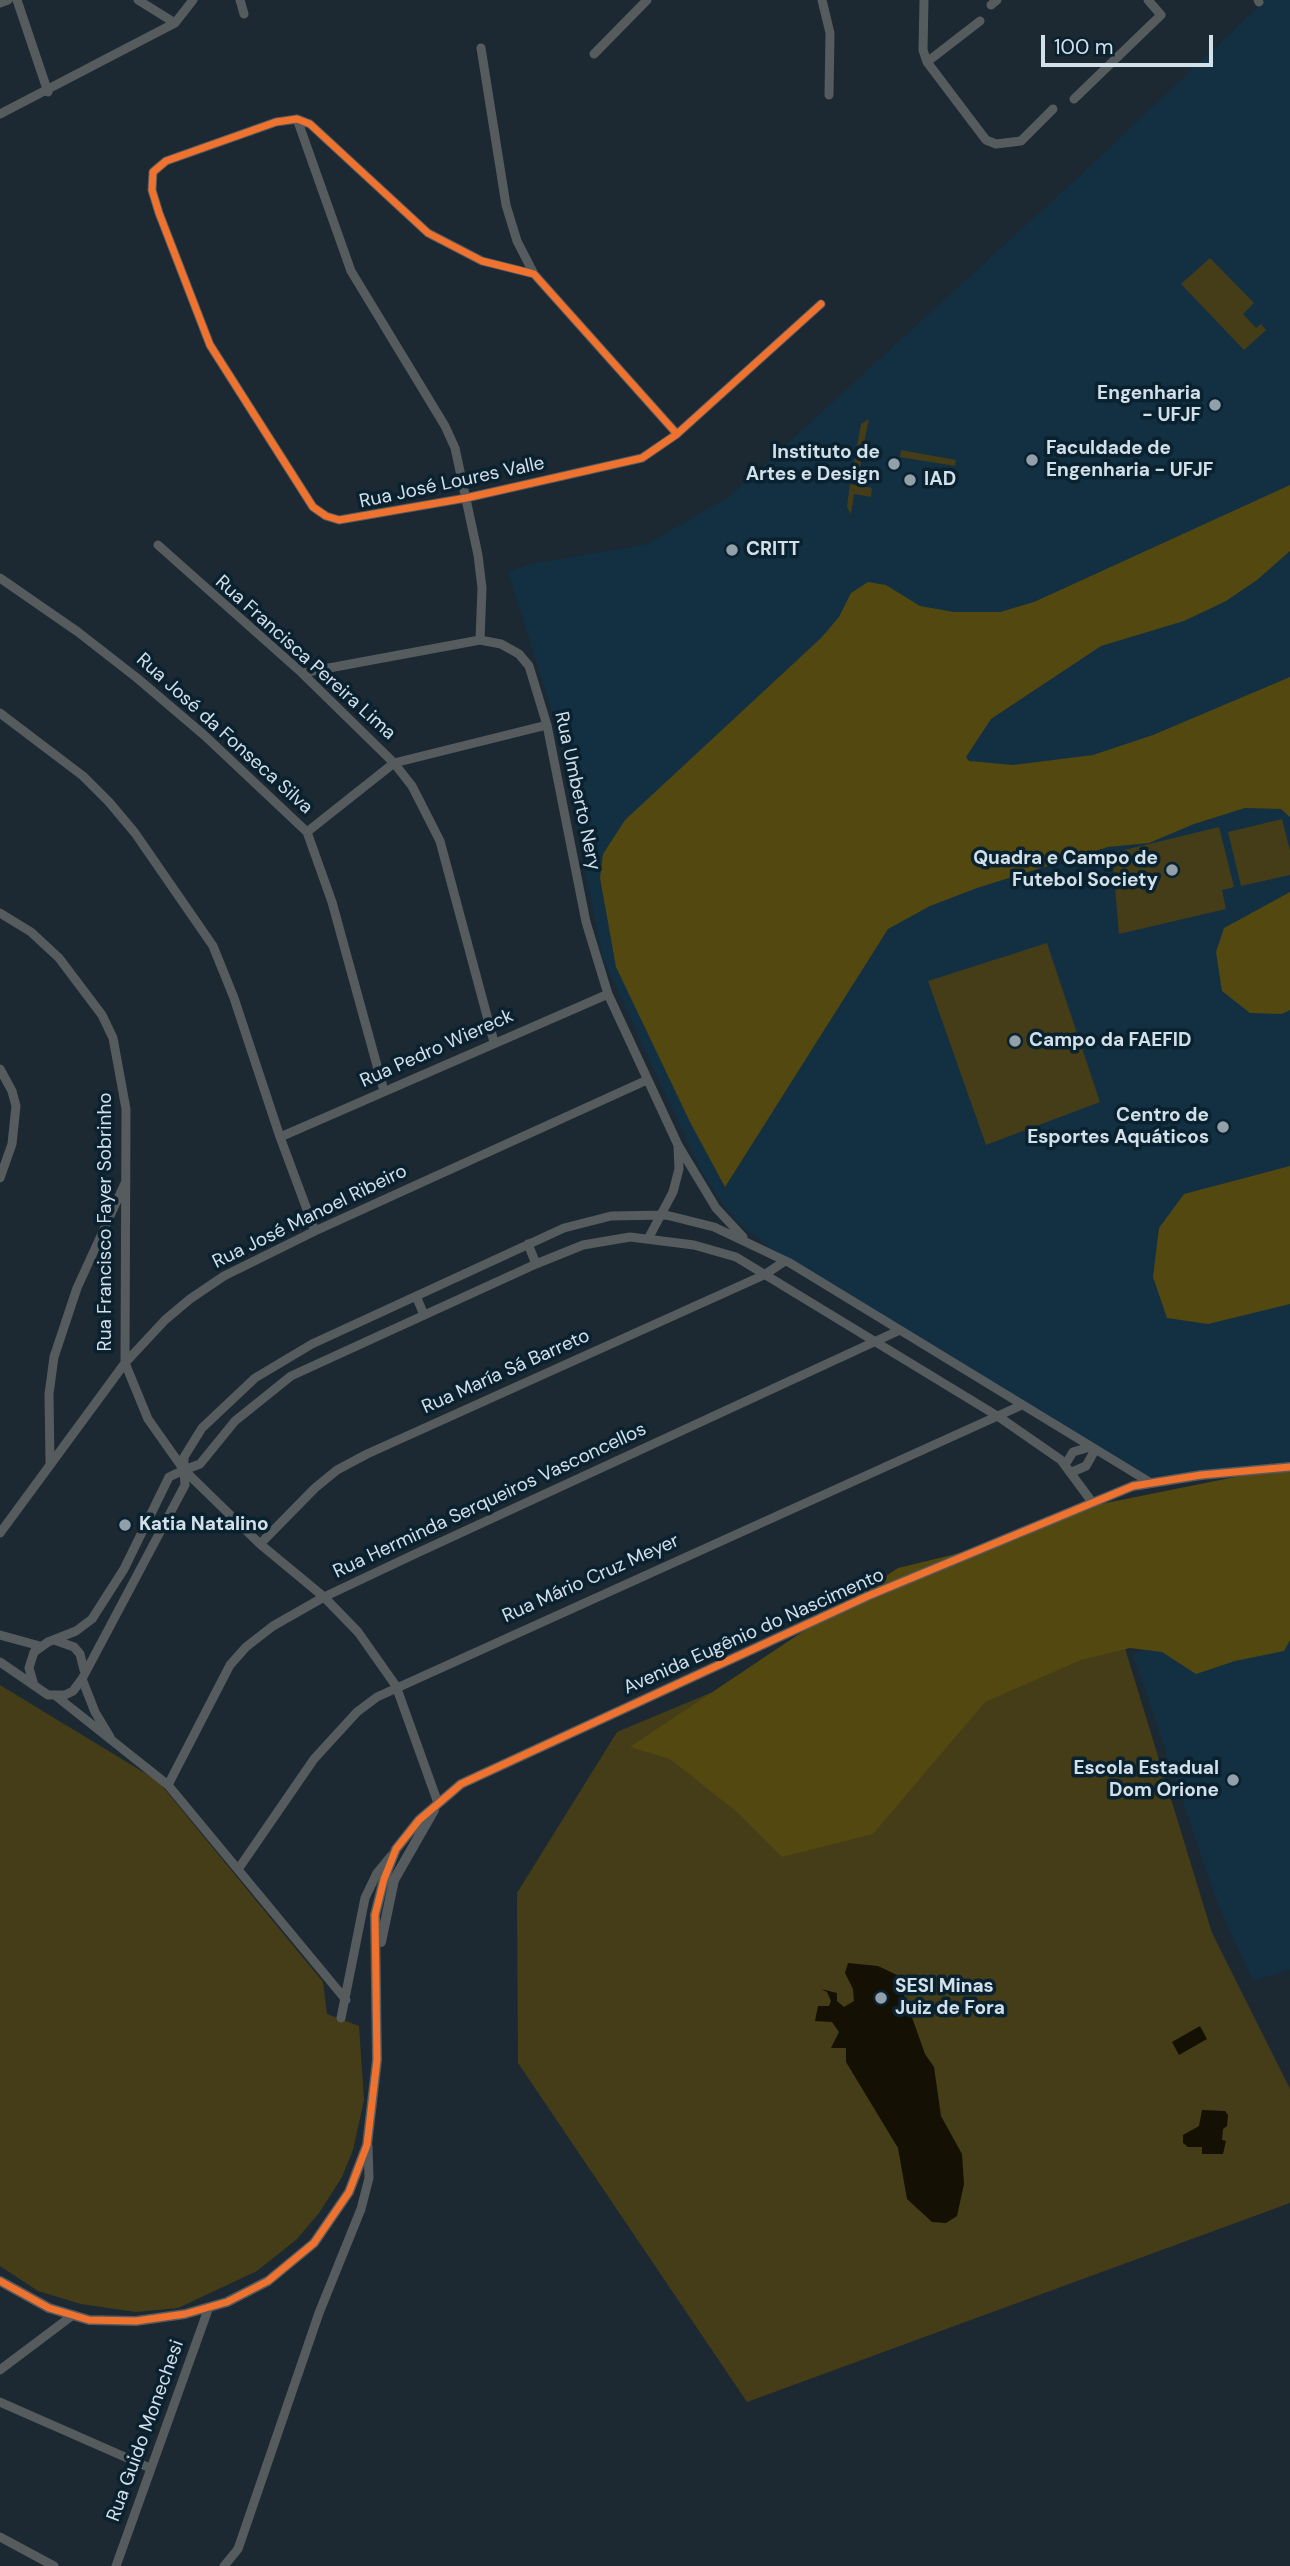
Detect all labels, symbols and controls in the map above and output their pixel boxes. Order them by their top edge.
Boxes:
scale bar [1045,21,1216,65]
text: 100 m [1054,33,1114,61]
place label: Engenharia - UFJF [1097,383,1201,427]
marker: Engenharia - UFJF [1207,397,1223,413]
place label: Faculdade de Engenharia - UFJF [1046,438,1213,482]
place label: Instituto de Artes e Design [746,442,880,486]
street label: Rua José Loures Valle [357,452,547,514]
marker: Faculdade de Engenharia - UFJF [1024,452,1040,468]
marker: Instituto de Artes e Design [886,456,902,472]
place label: IAD [924,469,956,491]
marker: IAD [902,472,918,488]
place label: CRITT [746,539,800,561]
marker: CRITT [724,542,740,558]
street label: Rua Francisca Pereira Lima [210,571,400,745]
street label: Rua José da Fonseca Silva [131,649,317,819]
street label: Rua Umberto Nery [549,710,605,872]
place label: Quadra e Campo de Futebol Society [973,848,1158,892]
marker: Quadra e Campo de Futebol Society [1164,862,1180,878]
street label: Rua Pedro Wiereck [357,1005,517,1093]
place label: Campo da FAEFID [1029,1030,1191,1052]
marker: Campo da FAEFID [1007,1033,1023,1049]
street label: Rua Francisco Fayer Sobrinho [95,1092,117,1352]
place label: Centro de Esportes Aquáticos [1027,1105,1209,1149]
marker: Centro de Esportes Aquáticos [1215,1119,1231,1135]
street label: Rua José Manoel Ribeiro [209,1160,411,1274]
street label: Rua María Sá Barreto [419,1325,593,1419]
street label: Rua Herminda Serqueiros Vasconcellos [330,1418,650,1584]
place label: Katia Natalino [139,1514,269,1536]
marker: Katia Natalino [117,1517,133,1533]
street label: Rua Mário Cruz Meyer [499,1530,683,1628]
street label: Avenida Eugênio do Nascimento [620,1564,888,1700]
place label: Escola Estadual Dom Orione [1073,1758,1219,1802]
marker: Escola Estadual Dom Orione [1225,1772,1241,1788]
place label: SESI Minas Juiz de Fora [895,1976,1005,2020]
marker: SESI Minas Juiz de Fora [873,1990,889,2006]
street label: Rua Guido Monechesi [103,2337,189,2525]

